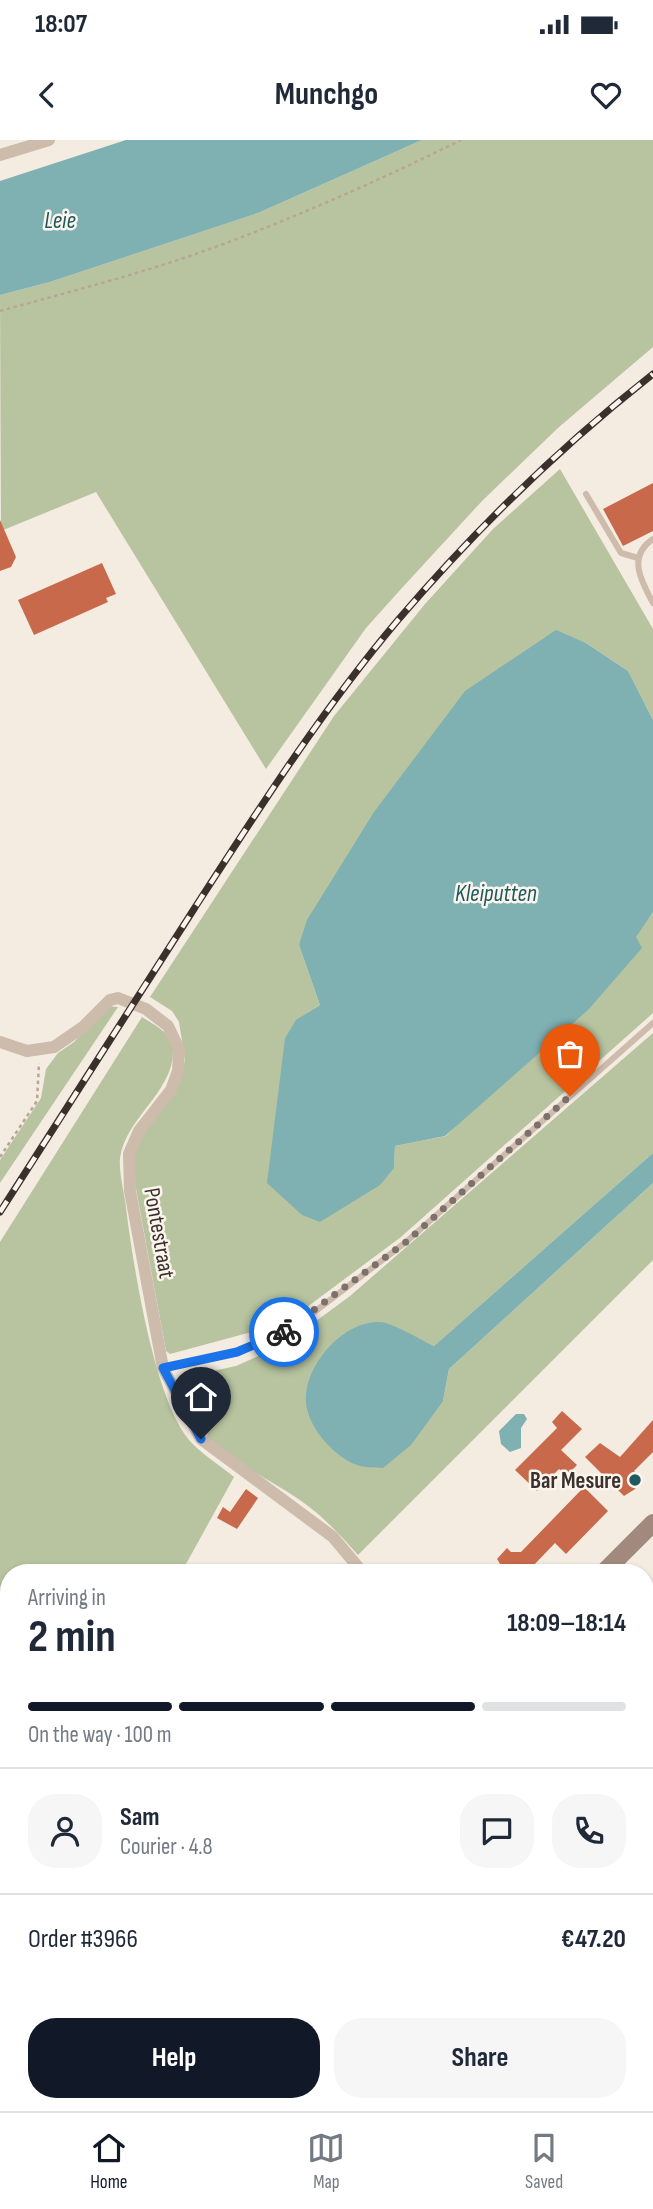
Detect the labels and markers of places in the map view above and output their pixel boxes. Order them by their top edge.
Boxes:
pin [540,1024,600,1096]
pin [171,1367,231,1439]
place label: Bar Mesure [530,1467,621,1495]
marker: Bar Mesure [627,1472,643,1488]

